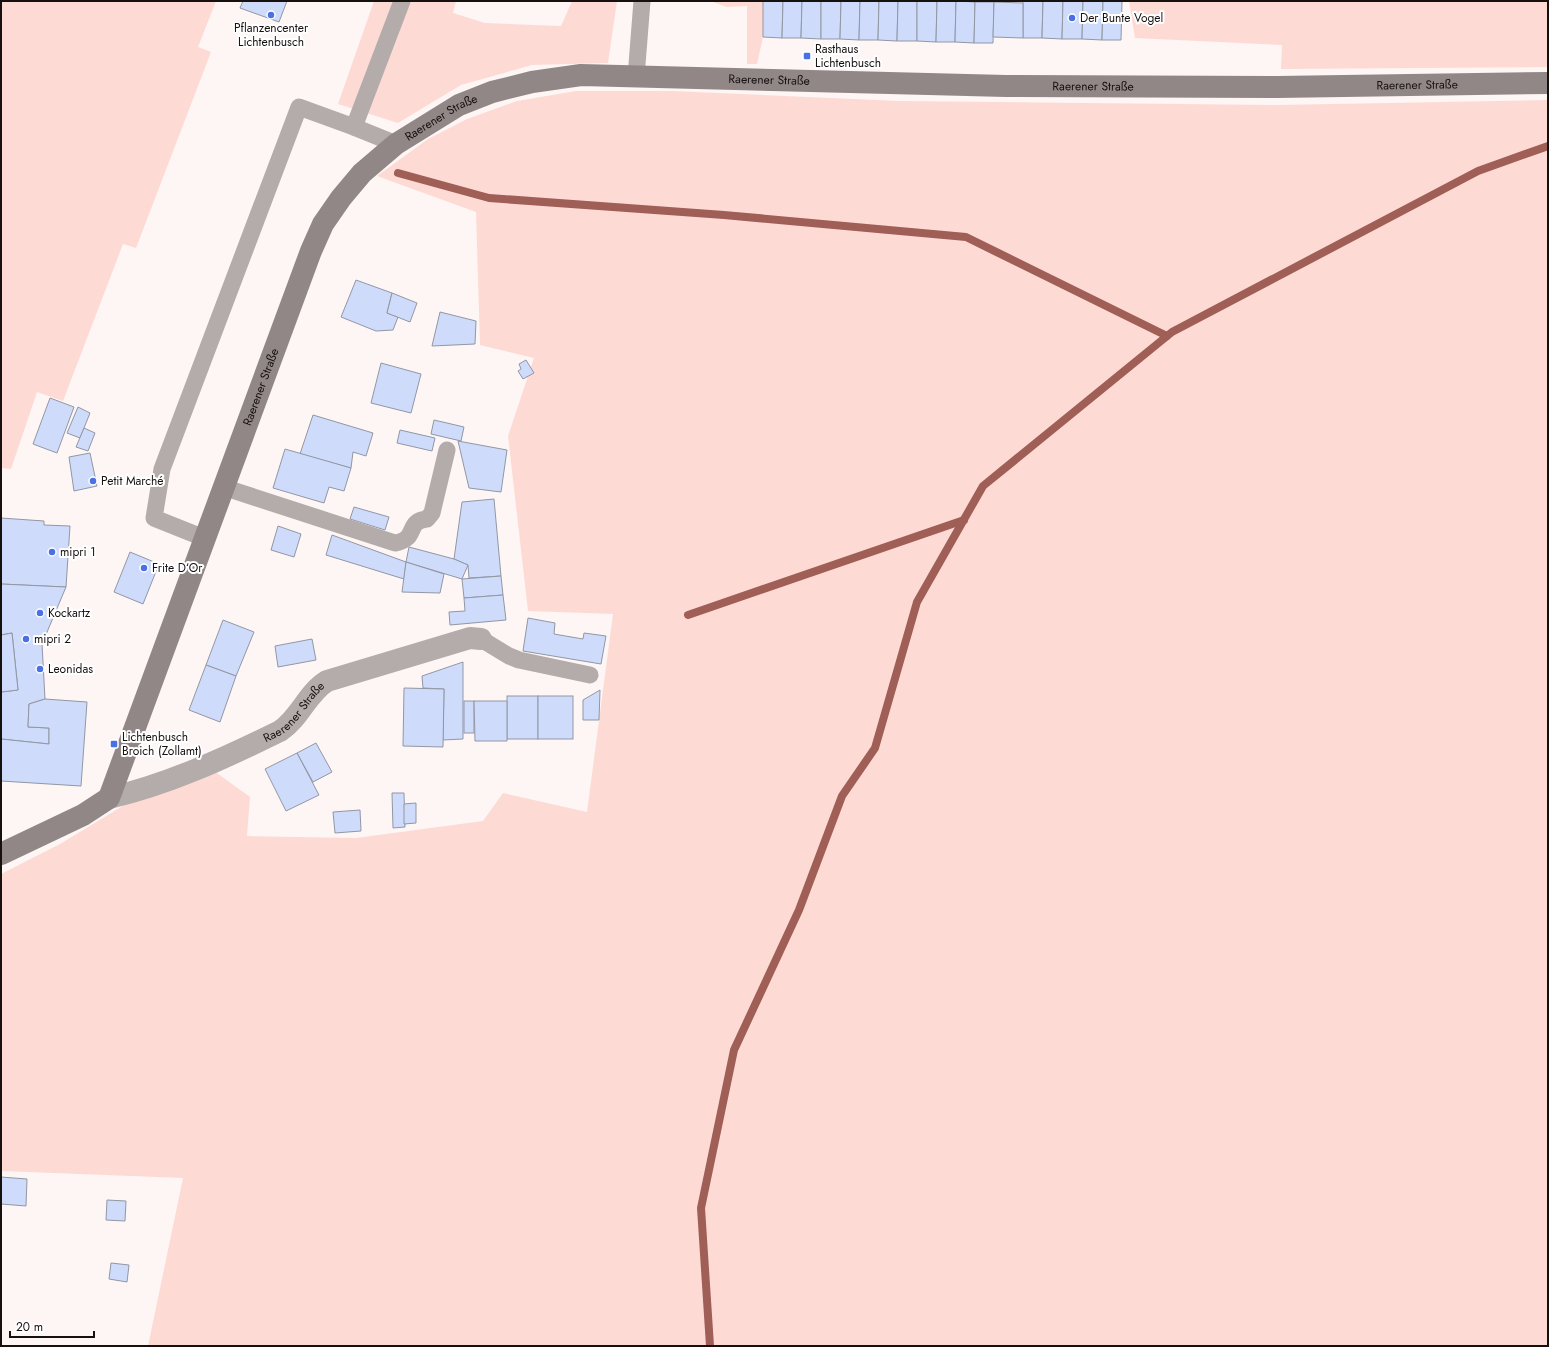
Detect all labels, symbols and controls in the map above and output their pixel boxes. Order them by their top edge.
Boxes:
place label: Der Bunte Vogel [1080,9,1163,27]
marker: Pflanzencenter Lichtenbusch [266,10,276,20]
marker: Der Bunte Vogel [1067,13,1077,23]
place label: Pflanzencenter Lichtenbusch [234,19,309,51]
place label: Rasthaus Lichtenbusch [815,40,881,72]
marker: Rasthaus Lichtenbusch [802,51,812,61]
street label: Raerener Straße [728,70,810,90]
street label: Raerener Straße [1376,75,1458,95]
street label: Raerener Straße [1052,77,1134,95]
street label: Raerener Straße [401,90,480,145]
street label: Raerener Straße [238,346,283,428]
place label: Petit Marché [101,472,164,490]
marker: Petit Marché [88,476,98,486]
place label: mipri 1 [60,543,96,561]
marker: mipri 1 [47,547,57,557]
place label: Frite D‘Or [152,559,203,577]
marker: Frite D‘Or [139,563,149,573]
place label: Kockartz [48,604,91,622]
marker: Kockartz [35,608,45,618]
place label: mipri 2 [34,630,71,648]
marker: mipri 2 [21,634,31,644]
place label: Leonidas [48,660,93,678]
marker: Leonidas [35,664,45,674]
street label: Raerener Straße [260,677,328,747]
place label: Lichtenbusch Broich (Zollamt) [122,728,202,760]
marker: Lichtenbusch Broich (Zollamt) [109,739,119,749]
scale bar [10,1313,94,1339]
text: 20 m [16,1318,43,1336]

